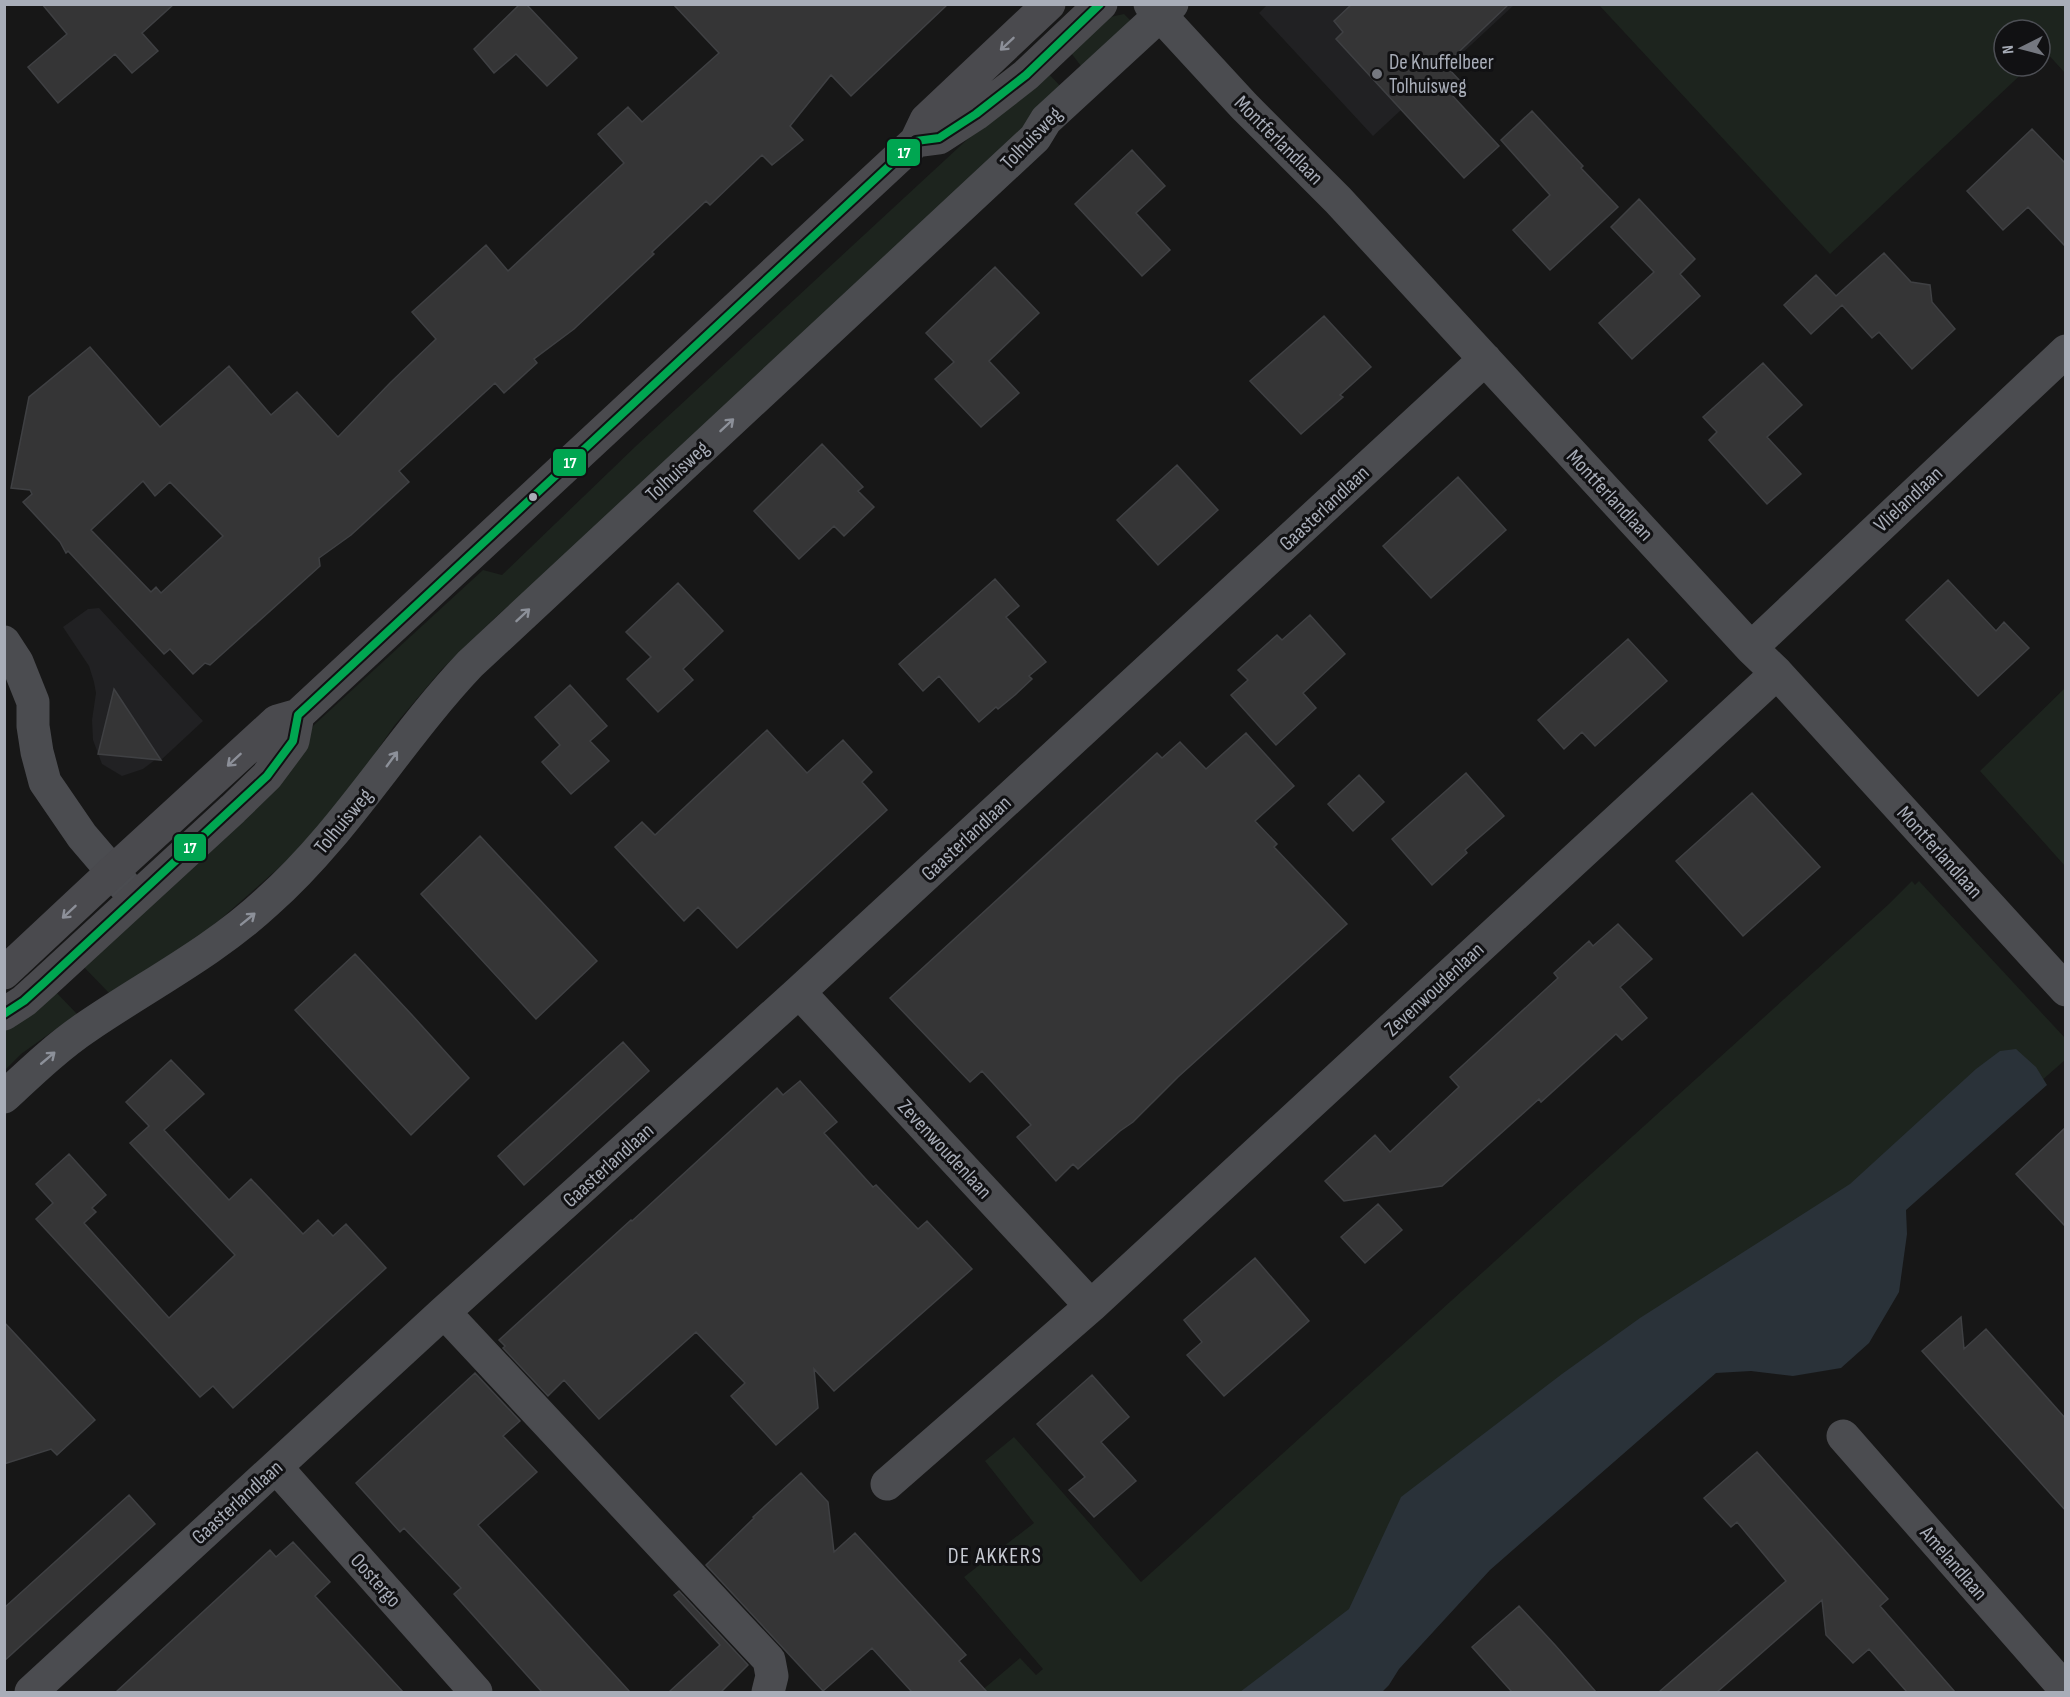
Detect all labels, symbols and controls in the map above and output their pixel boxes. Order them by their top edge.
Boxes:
north arrow [1992,18,2052,78]
one-way arrow [999,37,1014,52]
text: N [1999,44,2018,55]
place label: De Knuffelbeer Tolhuisweg [1389,50,1494,99]
marker: De Knuffelbeer Tolhuisweg [1370,67,1384,81]
street label: Montferlandlaan [1229,91,1328,190]
street label: Tolhuisweg [995,102,1067,175]
line badge: 17 [886,138,921,167]
text: 17 [897,144,911,163]
one-way arrow [719,418,734,432]
street label: Tolhuisweg [640,436,714,507]
street label: Montferlandlaan [1561,445,1658,546]
line badge: 17 [552,448,587,477]
text: 17 [563,454,577,473]
street label: Gaasterlandlaan [1274,460,1374,556]
street label: Vlielandlaan [1869,461,1948,537]
unlabelled marker [527,491,539,503]
one-way arrow [515,608,530,622]
one-way arrow [386,751,398,767]
one-way arrow [227,753,242,767]
street label: Tolhuisweg [309,784,378,859]
street label: Gaasterlandlaan [916,790,1016,886]
street label: Montferlandlaan [1892,801,1988,904]
line badge: 17 [173,833,207,862]
text: 17 [183,839,197,858]
one-way arrow [62,905,77,919]
one-way arrow [240,912,255,926]
street label: Zevenwoudenlaan [1380,937,1489,1042]
one-way arrow [40,1051,56,1064]
street label: Zevenwoudenlaan [892,1095,997,1204]
street label: Gaasterlandlaan [558,1118,659,1213]
street label: Gaasterlandlaan [187,1455,288,1550]
street label: Amelandlaan [1914,1520,1993,1606]
district label: DE AKKERS [948,1543,1042,1570]
street label: Oostergo [345,1548,406,1612]

